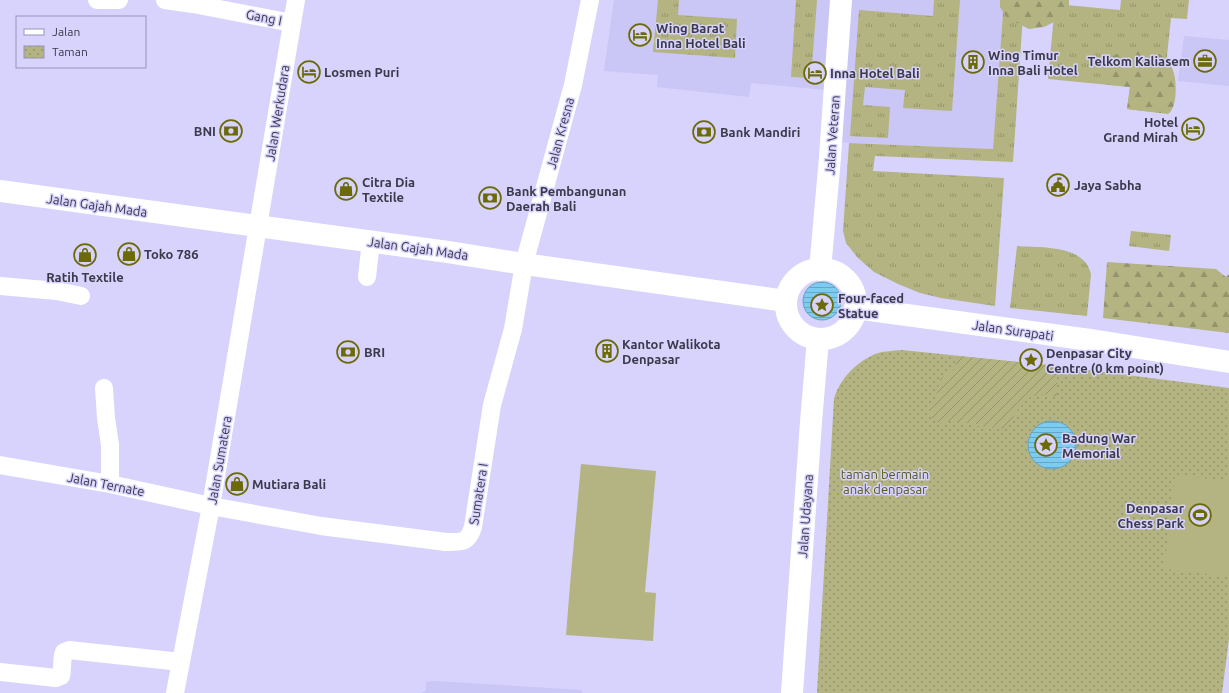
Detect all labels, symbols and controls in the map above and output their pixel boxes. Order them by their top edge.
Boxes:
street label: Gang I [245,7,283,27]
legend [16,16,146,68]
place label: Wing Barat Inna Hotel Bali [656,21,746,50]
hotel icon: Wing Barat Inna Hotel Bali [627,22,653,48]
text: Jalan [52,25,80,38]
text: Taman [52,45,88,58]
place label: Wing Timur Inna Bali Hotel [988,48,1078,77]
office icon: Telkom Kaliasem [1192,48,1218,74]
building icon: Wing Timur Inna Bali Hotel [960,49,986,75]
place label: Telkom Kaliasem [1088,54,1190,68]
hotel icon: Losmen Puri [296,59,322,85]
hotel icon: Inna Hotel Bali [802,60,828,86]
street label: Jalan Werkudara [262,64,292,162]
place label: Losmen Puri [324,65,399,79]
place label: Inna Hotel Bali [830,66,920,80]
street label: Jalan Veteran [822,95,842,175]
street label: Jalan Kresna [544,96,576,170]
place label: Hotel Grand Mirah [1103,115,1178,144]
hotel icon: Hotel Grand Mirah [1180,116,1206,142]
bank icon: BNI [218,118,244,144]
bank icon: Bank Mandiri [691,119,717,145]
place label: BNI [194,124,216,138]
place label: Bank Mandiri [720,125,800,139]
public building icon: Jaya Sabha [1045,172,1071,198]
place label: Citra Dia Textile [362,175,415,204]
shop icon: Citra Dia Textile [333,176,359,202]
place label: Jaya Sabha [1074,178,1142,192]
place label: Bank Pembangunan Daerah Bali [506,184,626,213]
bank icon: Bank Pembangunan Daerah Bali [477,185,503,211]
street label: Jalan Gajah Mada [46,191,148,219]
street label: Jalan Gajah Mada [367,234,469,262]
shop icon: Toko 786 [116,241,142,267]
shop icon: Ratih Textile [72,242,98,268]
place label: Toko 786 [144,247,199,261]
place label: Ratih Textile [46,270,124,284]
place label: Four-faced Statue [838,291,904,320]
place icon: Four-faced Statue [809,292,835,318]
street label: Jalan Surapati [971,317,1055,343]
place label: Kantor Walikota Denpasar [622,337,721,366]
building icon: Kantor Walikota Denpasar [594,338,620,364]
bank icon: BRI [335,339,361,365]
place label: BRI [364,345,385,359]
place label: Denpasar City Centre (0 km point) [1046,346,1164,376]
place icon: Denpasar City Centre (0 km point) [1018,347,1044,373]
street label: Jalan Sumatera [204,415,234,505]
place label: Badung War Memorial [1062,431,1136,460]
place icon: Badung War Memorial [1033,432,1059,458]
street label: Sumatera I [466,462,490,526]
park label: taman bermain anak denpasar [841,467,929,496]
street label: Jalan Ternate [66,470,146,498]
shop icon: Mutiara Bali [224,471,250,497]
street label: Jalan Udayana [795,474,815,558]
place label: Mutiara Bali [252,477,326,491]
place label: Denpasar Chess Park [1118,501,1185,530]
sports icon: Denpasar Chess Park [1187,502,1213,528]

